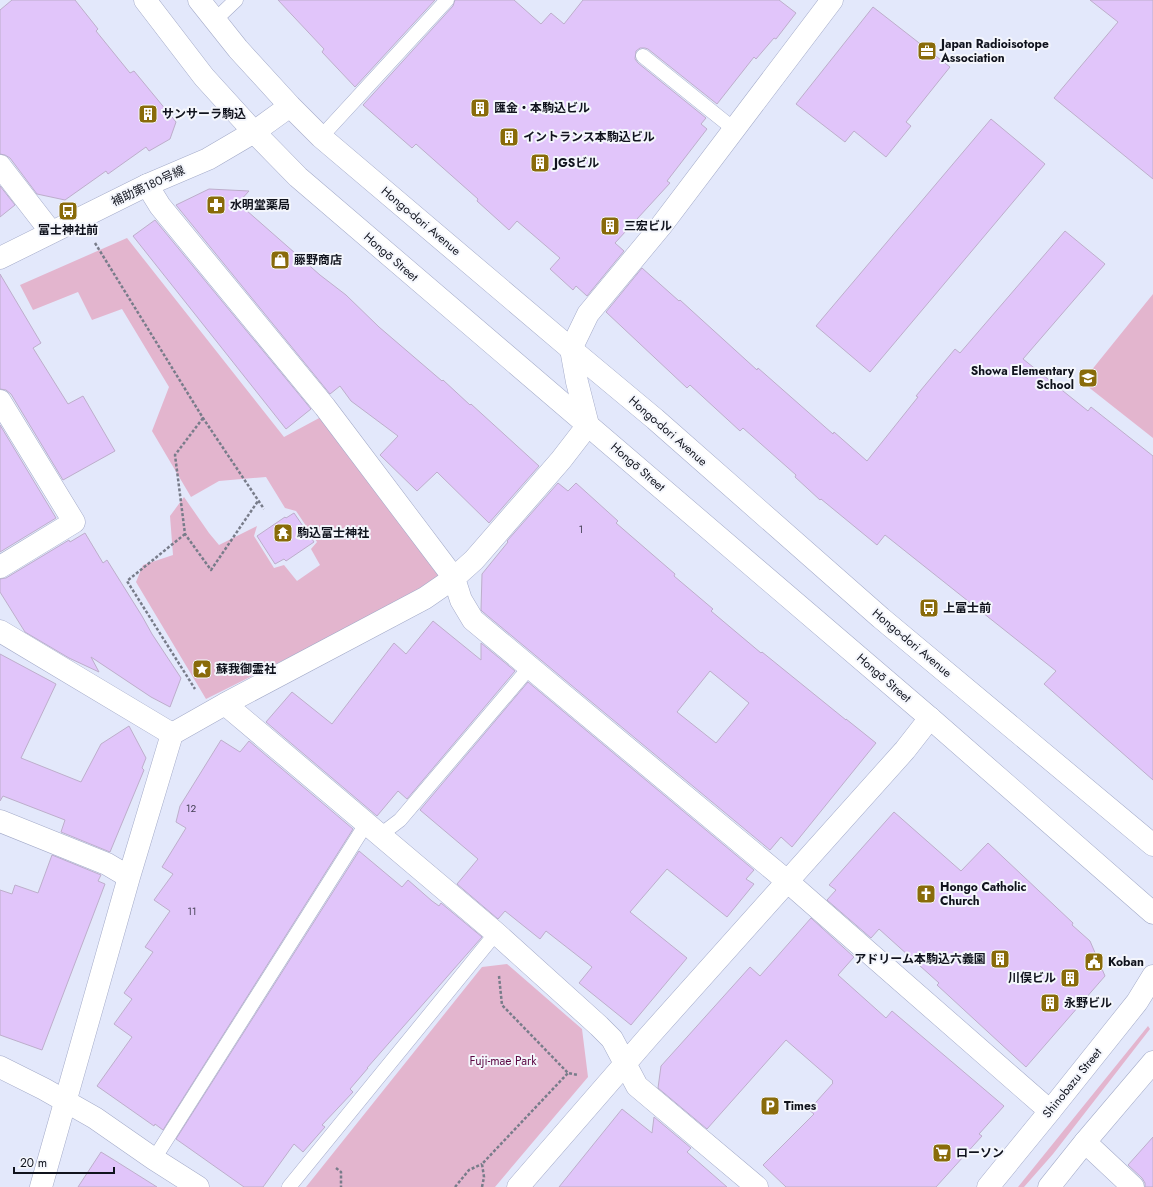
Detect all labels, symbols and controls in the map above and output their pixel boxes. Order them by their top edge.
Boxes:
place label: Japan Radioisotope Association [939,35,1049,67]
office icon: Japan Radioisotope Association [916,40,938,62]
building icon: 匯金・本駒込ビル [469,97,491,119]
place label: 匯金・本駒込ビル [494,99,590,117]
building icon: サンサーラ駒込 [137,103,159,125]
place label: サンサーラ駒込 [162,105,246,123]
building icon: イントランス本駒込ビル [498,126,520,148]
place label: イントランス本駒込ビル [523,128,655,146]
building icon: JGSビル [529,152,551,174]
place label: JGSビル [552,154,599,172]
street label: 補助第180号線 [108,161,188,211]
street label: Hongo-dori Avenue [377,182,465,260]
pharmacy icon: 水明堂薬局 [205,194,227,216]
place label: 水明堂薬局 [230,196,290,214]
bus stop icon: 富士神社前 [57,200,79,222]
building icon: 三宏ビル [599,215,621,237]
place label: 三宏ビル [624,217,672,235]
place label: 富士神社前 [38,221,98,239]
street label: Hongō Street [360,228,422,286]
shop icon: 藤野商店 [269,249,291,271]
place label: 藤野商店 [294,251,342,269]
place label: Showa Elementary School [971,362,1075,394]
school or university icon: Showa Elementary School [1077,367,1099,389]
street label: Hongo-dori Avenue [625,392,711,470]
street label: Hongō Street [607,438,669,496]
temple icon: 駒込富士神社 [272,522,294,544]
house number: 1 [579,522,583,537]
place label: 駒込富士神社 [297,524,369,542]
bus stop icon: 上富士前 [918,597,940,619]
place label: 上富士前 [943,599,991,617]
street label: Hongo-dori Avenue [868,604,956,682]
street label: Hongō Street [853,649,915,707]
place icon: 蘇我御霊社 [191,658,213,680]
place label: 蘇我御霊社 [216,660,276,678]
house number: 12 [186,801,196,816]
place label: Hongo Catholic Church [940,878,1027,910]
church icon: Hongo Catholic Church [915,883,937,905]
house number: 11 [188,904,197,919]
building icon: アドリーム本駒込六義園 [989,948,1011,970]
place label: アドリーム本駒込六義園 [854,950,986,968]
public building icon: Koban [1083,951,1105,973]
place label: Koban [1108,953,1144,971]
building icon: 川俣ビル [1059,967,1081,989]
place label: 川俣ビル [1008,969,1056,987]
building icon: 永野ビル [1039,992,1061,1014]
place label: 永野ビル [1064,994,1112,1012]
street label: Shinobazu Street [1038,1044,1106,1122]
park label: Fuji-mae Park [470,1052,537,1070]
parking icon: Times [759,1095,781,1117]
place label: Times [784,1097,817,1115]
supermarket icon: ローソン [931,1142,953,1164]
place label: ローソン [956,1144,1004,1162]
scale bar [14,1149,114,1175]
text: 20 m [20,1154,47,1172]

